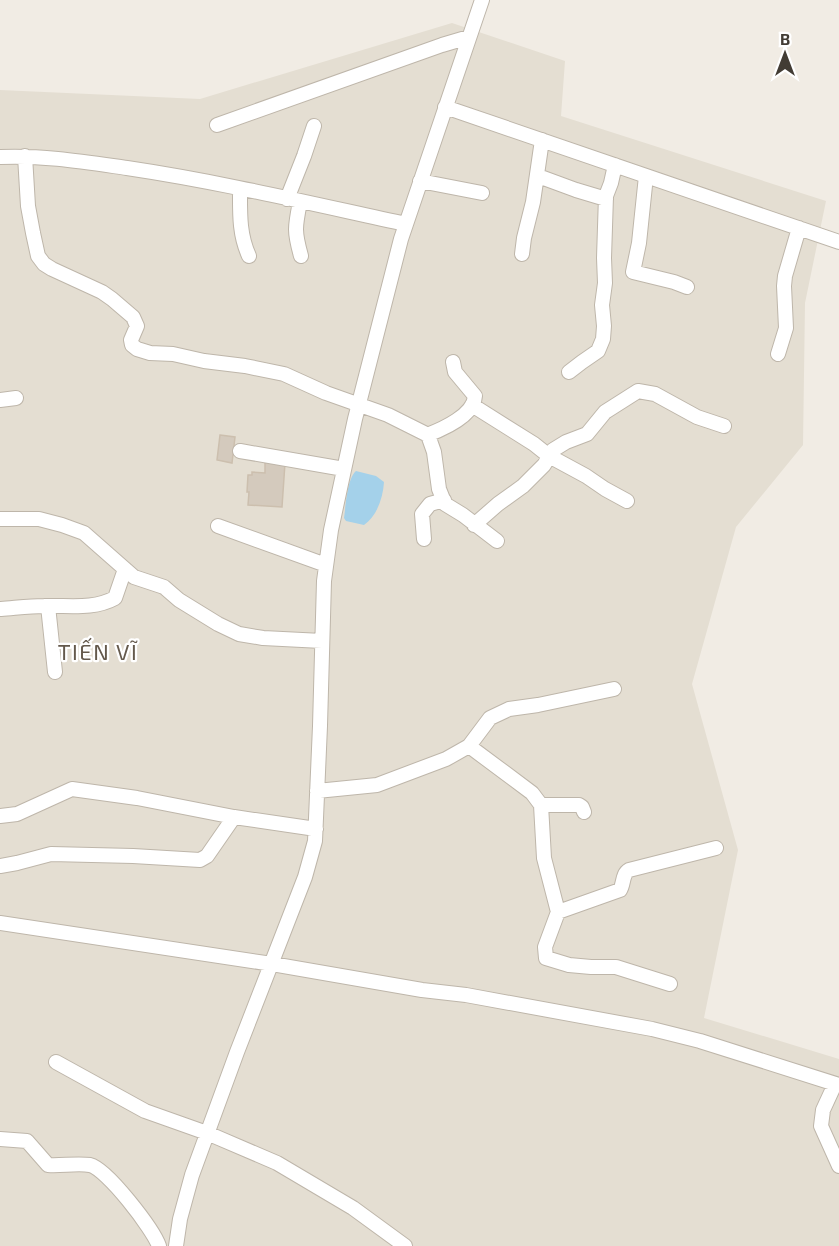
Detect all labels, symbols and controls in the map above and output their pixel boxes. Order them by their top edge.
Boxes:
north arrow [755,24,815,84]
text: B [780,29,790,48]
district label: TIẾN VĨ [58,637,138,664]

